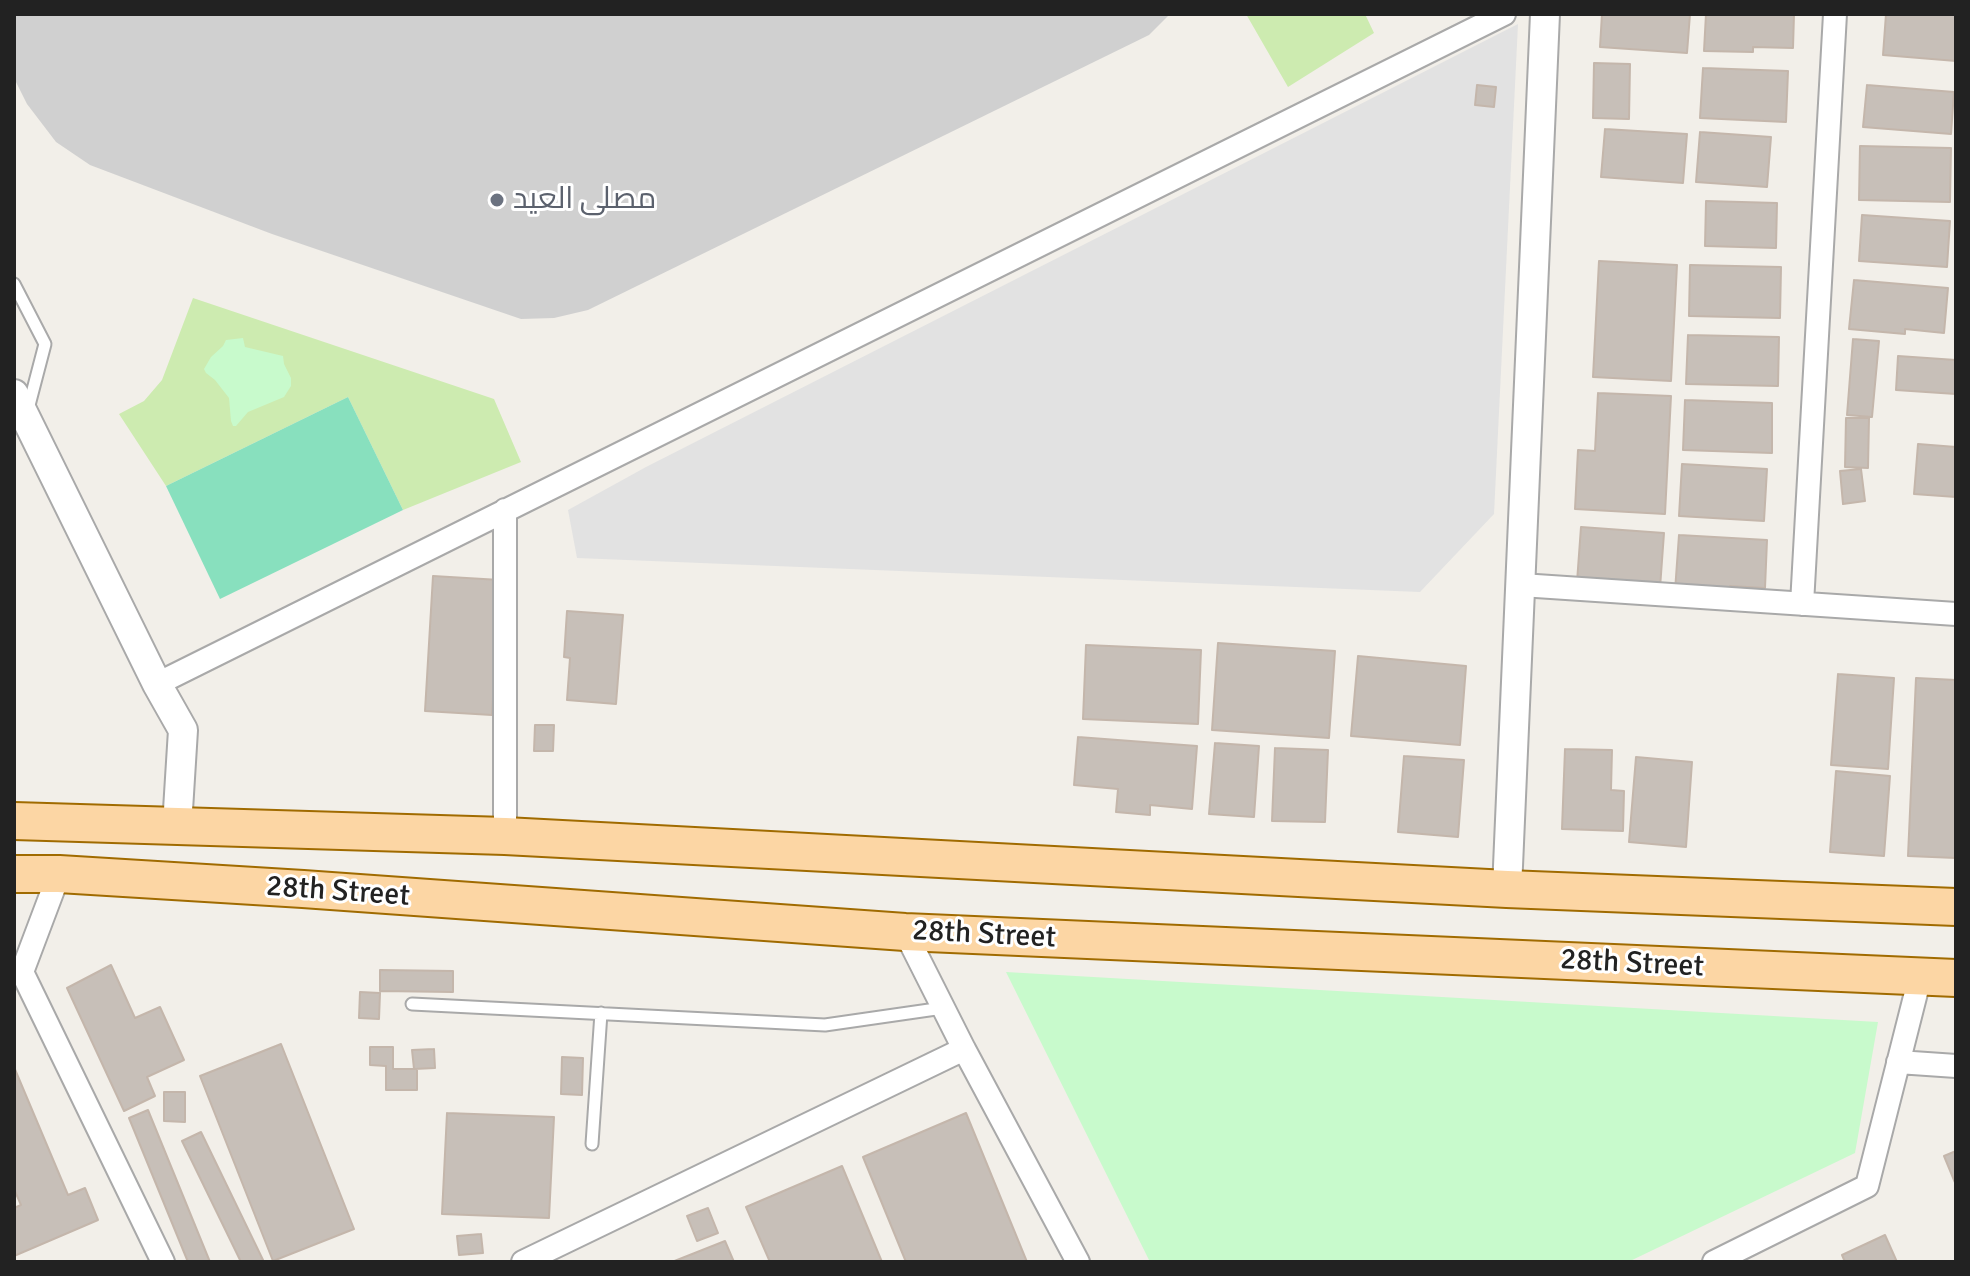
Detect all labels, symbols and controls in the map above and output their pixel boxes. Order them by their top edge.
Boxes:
place label: مصلى العيد [513,182,656,218]
marker: مصلى العيد [488,191,506,209]
street label: 28th Street [265,869,411,915]
street label: 28th Street [911,913,1057,957]
street label: 28th Street [1559,942,1705,986]

